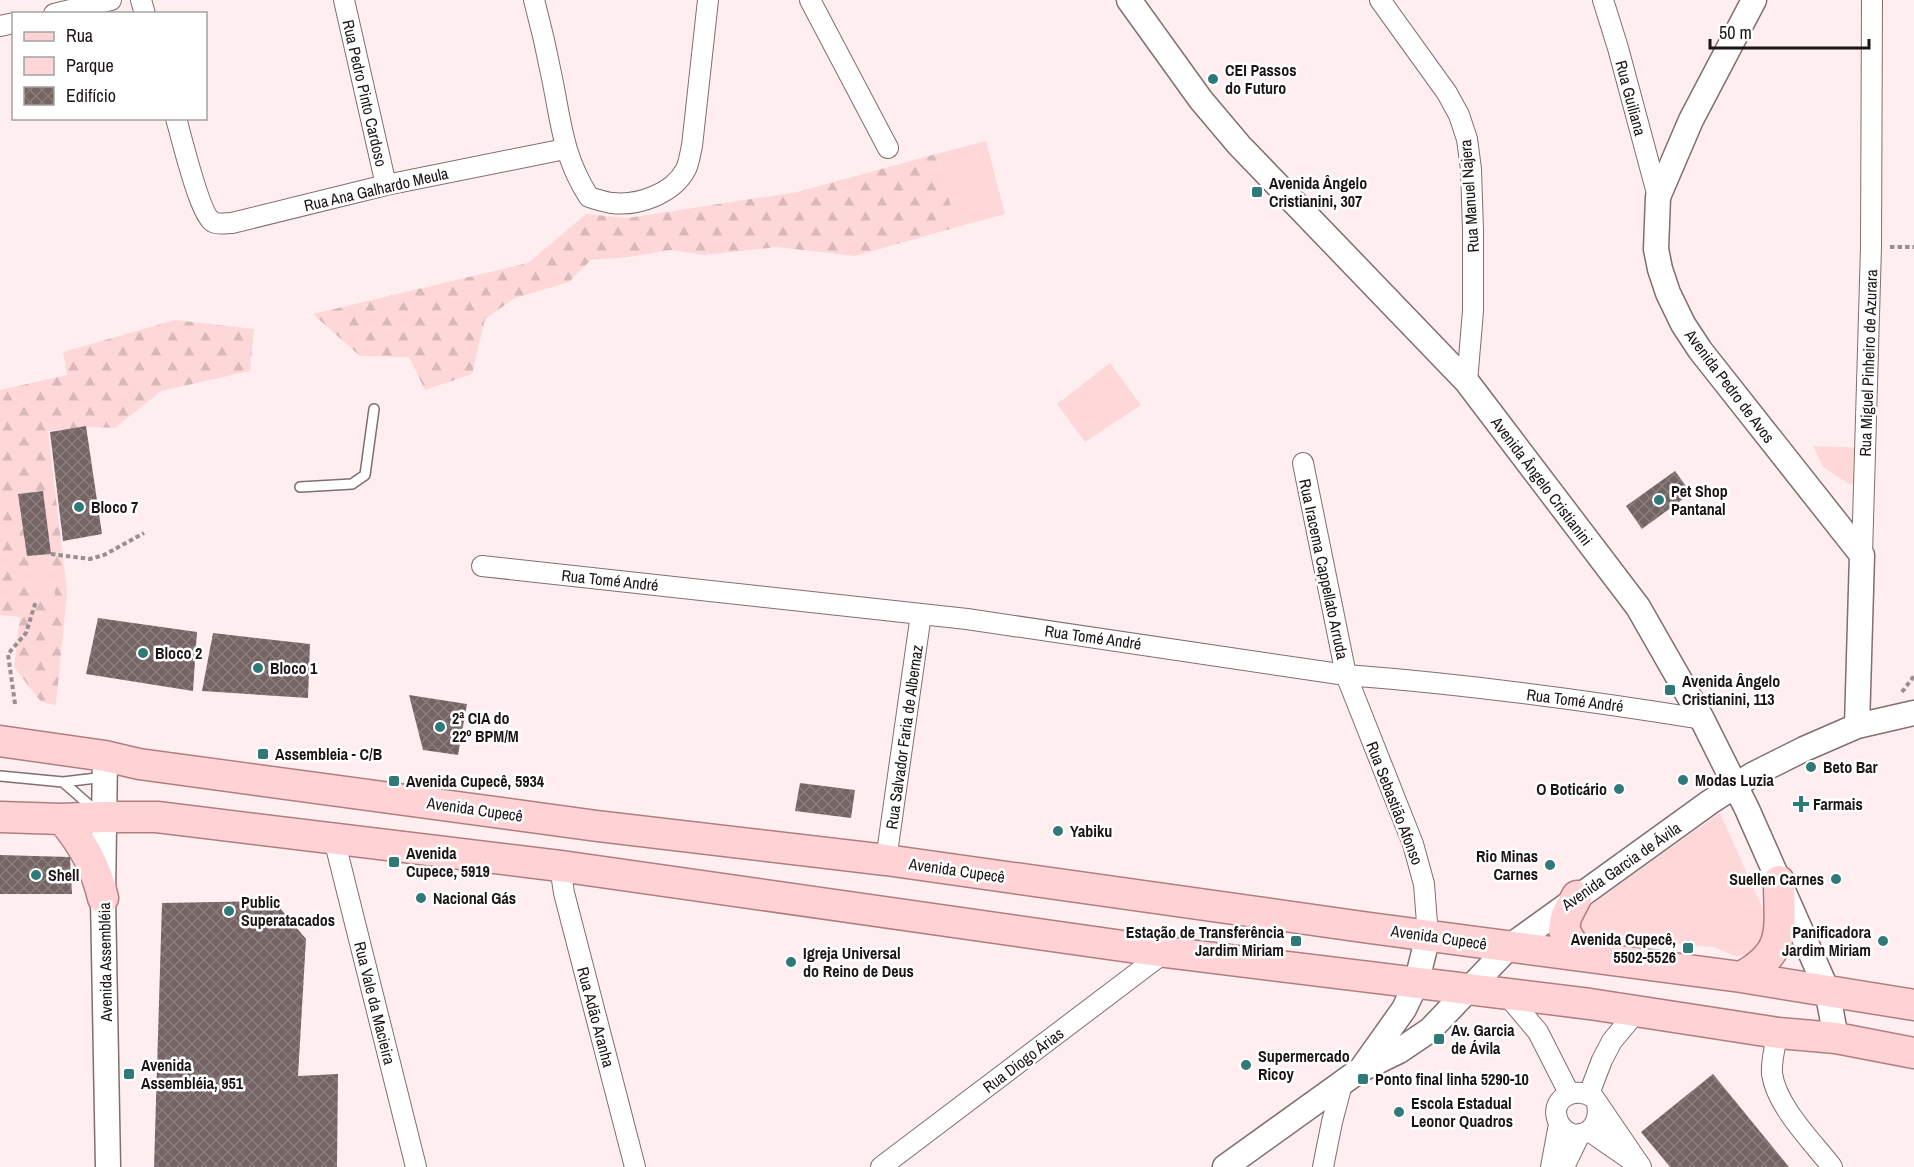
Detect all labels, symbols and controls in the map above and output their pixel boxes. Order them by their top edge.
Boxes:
legend [12,12,207,120]
scale bar [1710,12,1869,50]
street label: Rua Pedro Pinto Cardoso [337,17,393,169]
text: 50 m [1719,20,1752,45]
text: Rua [66,23,93,48]
text: Parque [66,53,114,78]
street label: Rua Guiliana [1610,58,1652,139]
place label: CEI Passos do Futuro [1225,59,1296,99]
marker: CEI Passos do Futuro [1206,72,1220,86]
text: Edifício [66,83,116,108]
street label: Rua Manuel Najera [1454,138,1484,253]
street label: Rua Ana Galhardo Meula [302,162,451,216]
place label: Avenida Ângelo Cristianini, 307 [1269,172,1367,212]
marker: Avenida Ângelo Cristianini, 307 [1250,185,1264,199]
street label: Rua Miguel Pinheiro de Azurara [1854,268,1882,457]
street label: Avenida Pedro de Avos [1679,324,1780,447]
street label: Avenida Ângelo Cristianini [1486,411,1598,550]
street label: Rua Iracema Cappellato Arruda [1294,477,1354,662]
place label: Pet Shop Pantanal [1671,480,1728,520]
marker: Pet Shop Pantanal [1652,493,1666,507]
place label: Bloco 7 [91,496,138,518]
marker: Bloco 7 [72,500,86,514]
street label: Rua Tomé André [560,564,660,596]
street label: Rua Tomé André [1043,619,1143,655]
place label: Bloco 2 [155,642,202,664]
street label: Rua Salvador Faria de Albernaz [880,643,928,831]
marker: Bloco 2 [136,646,150,660]
place label: Bloco 1 [270,657,318,679]
marker: Bloco 1 [251,661,265,675]
place label: Avenida Ângelo Cristianini, 113 [1682,670,1780,710]
street label: Rua Tomé André [1525,683,1625,717]
marker: Avenida Ângelo Cristianini, 113 [1663,683,1677,697]
place label: 2ª CIA do 22º BPM/M [452,707,519,747]
marker: 2ª CIA do 22º BPM/M [433,720,447,734]
street label: Rua Sebastião Afonso [1361,738,1429,868]
place label: Assembleia - C/B [275,743,382,765]
marker: Assembleia - C/B [256,747,270,761]
place label: Beto Bar [1823,756,1879,778]
marker: Beto Bar [1804,760,1818,774]
place label: Modas Luzia [1695,769,1774,791]
place label: Avenida Cupecê, 5934 [406,770,545,792]
marker: Modas Luzia [1676,773,1690,787]
marker: Avenida Cupecê, 5934 [387,774,401,788]
place label: O Boticário [1536,778,1607,800]
marker: O Boticário [1612,782,1626,796]
street label: Avenida Cupecê [425,791,524,827]
place label: Farmais [1813,793,1863,815]
marker: Farmais [1794,797,1808,811]
street label: Avenida Garcia de Ávila [1556,816,1686,916]
place label: Yabiku [1070,820,1112,842]
marker: Yabiku [1051,824,1065,838]
place label: Avenida Cupece, 5919 [406,842,490,882]
place label: Rio Minas Carnes [1476,845,1538,885]
street label: Avenida Cupecê [907,852,1006,888]
marker: Avenida Cupece, 5919 [387,855,401,869]
marker: Rio Minas Carnes [1543,858,1557,872]
place label: Shell [48,864,79,886]
marker: Shell [29,868,43,882]
place label: Suellen Carnes [1729,868,1824,890]
marker: Suellen Carnes [1829,872,1843,886]
place label: Nacional Gás [433,887,516,909]
place label: Public Superatacados [241,891,335,931]
marker: Nacional Gás [414,891,428,905]
street label: Avenida Assembléia [93,901,117,1023]
marker: Public Superatacados [222,904,236,918]
street label: Avenida Cupecê [1389,919,1488,955]
place label: Estação de Transferência Jardim Miriam [1126,921,1285,961]
place label: Panificadora Jardim Miriam [1782,921,1872,961]
place label: Avenida Cupecê, 5502-5526 [1571,928,1676,968]
marker: Estação de Transferência Jardim Miriam [1289,934,1303,948]
marker: Panificadora Jardim Miriam [1876,934,1890,948]
street label: Rua Vale da Macieira [349,939,401,1067]
marker: Avenida Cupecê, 5502-5526 [1681,941,1695,955]
place label: Igreja Universal do Reino de Deus [803,942,914,982]
marker: Igreja Universal do Reino de Deus [784,955,798,969]
street label: Rua Adão Aranha [572,964,620,1070]
place label: Av. Garcia de Ávila [1451,1019,1515,1059]
street label: Rua Diogo Árias [978,1022,1068,1098]
marker: Av. Garcia de Ávila [1432,1032,1446,1046]
place label: Supermercado Ricoy [1258,1045,1350,1085]
place label: Avenida Assembléia, 951 [141,1054,244,1094]
marker: Supermercado Ricoy [1239,1058,1253,1072]
marker: Avenida Assembléia, 951 [122,1067,136,1081]
place label: Ponto final linha 5290-10 [1375,1068,1529,1090]
marker: Ponto final linha 5290-10 [1356,1072,1370,1086]
place label: Escola Estadual Leonor Quadros [1411,1092,1513,1132]
marker: Escola Estadual Leonor Quadros [1392,1105,1406,1119]

